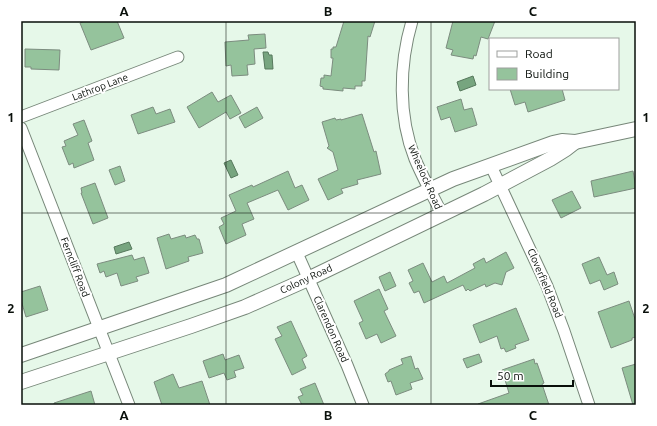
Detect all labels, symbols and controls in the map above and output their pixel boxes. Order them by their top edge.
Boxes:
text: A [119,4,129,18]
text: B [324,4,333,18]
text: C [529,4,538,18]
legend [489,38,619,90]
text: Road [525,47,553,60]
text: Building [525,67,569,80]
street label: Lathrop Lane [70,71,130,103]
text: 1 [7,110,15,124]
text: 1 [642,110,650,124]
street label: Wheelock Road [406,143,444,211]
street label: Ferncliff Road [59,236,91,298]
street label: Cloverfield Road [525,247,565,319]
street label: Colony Road [278,262,334,296]
street label: Clarendon Road [311,294,351,364]
text: 2 [7,301,15,315]
text: 2 [642,301,650,315]
scale bar [491,362,573,388]
text: 50 m [497,369,524,382]
text: A [119,408,129,422]
text: B [324,408,333,422]
text: C [529,408,538,422]

